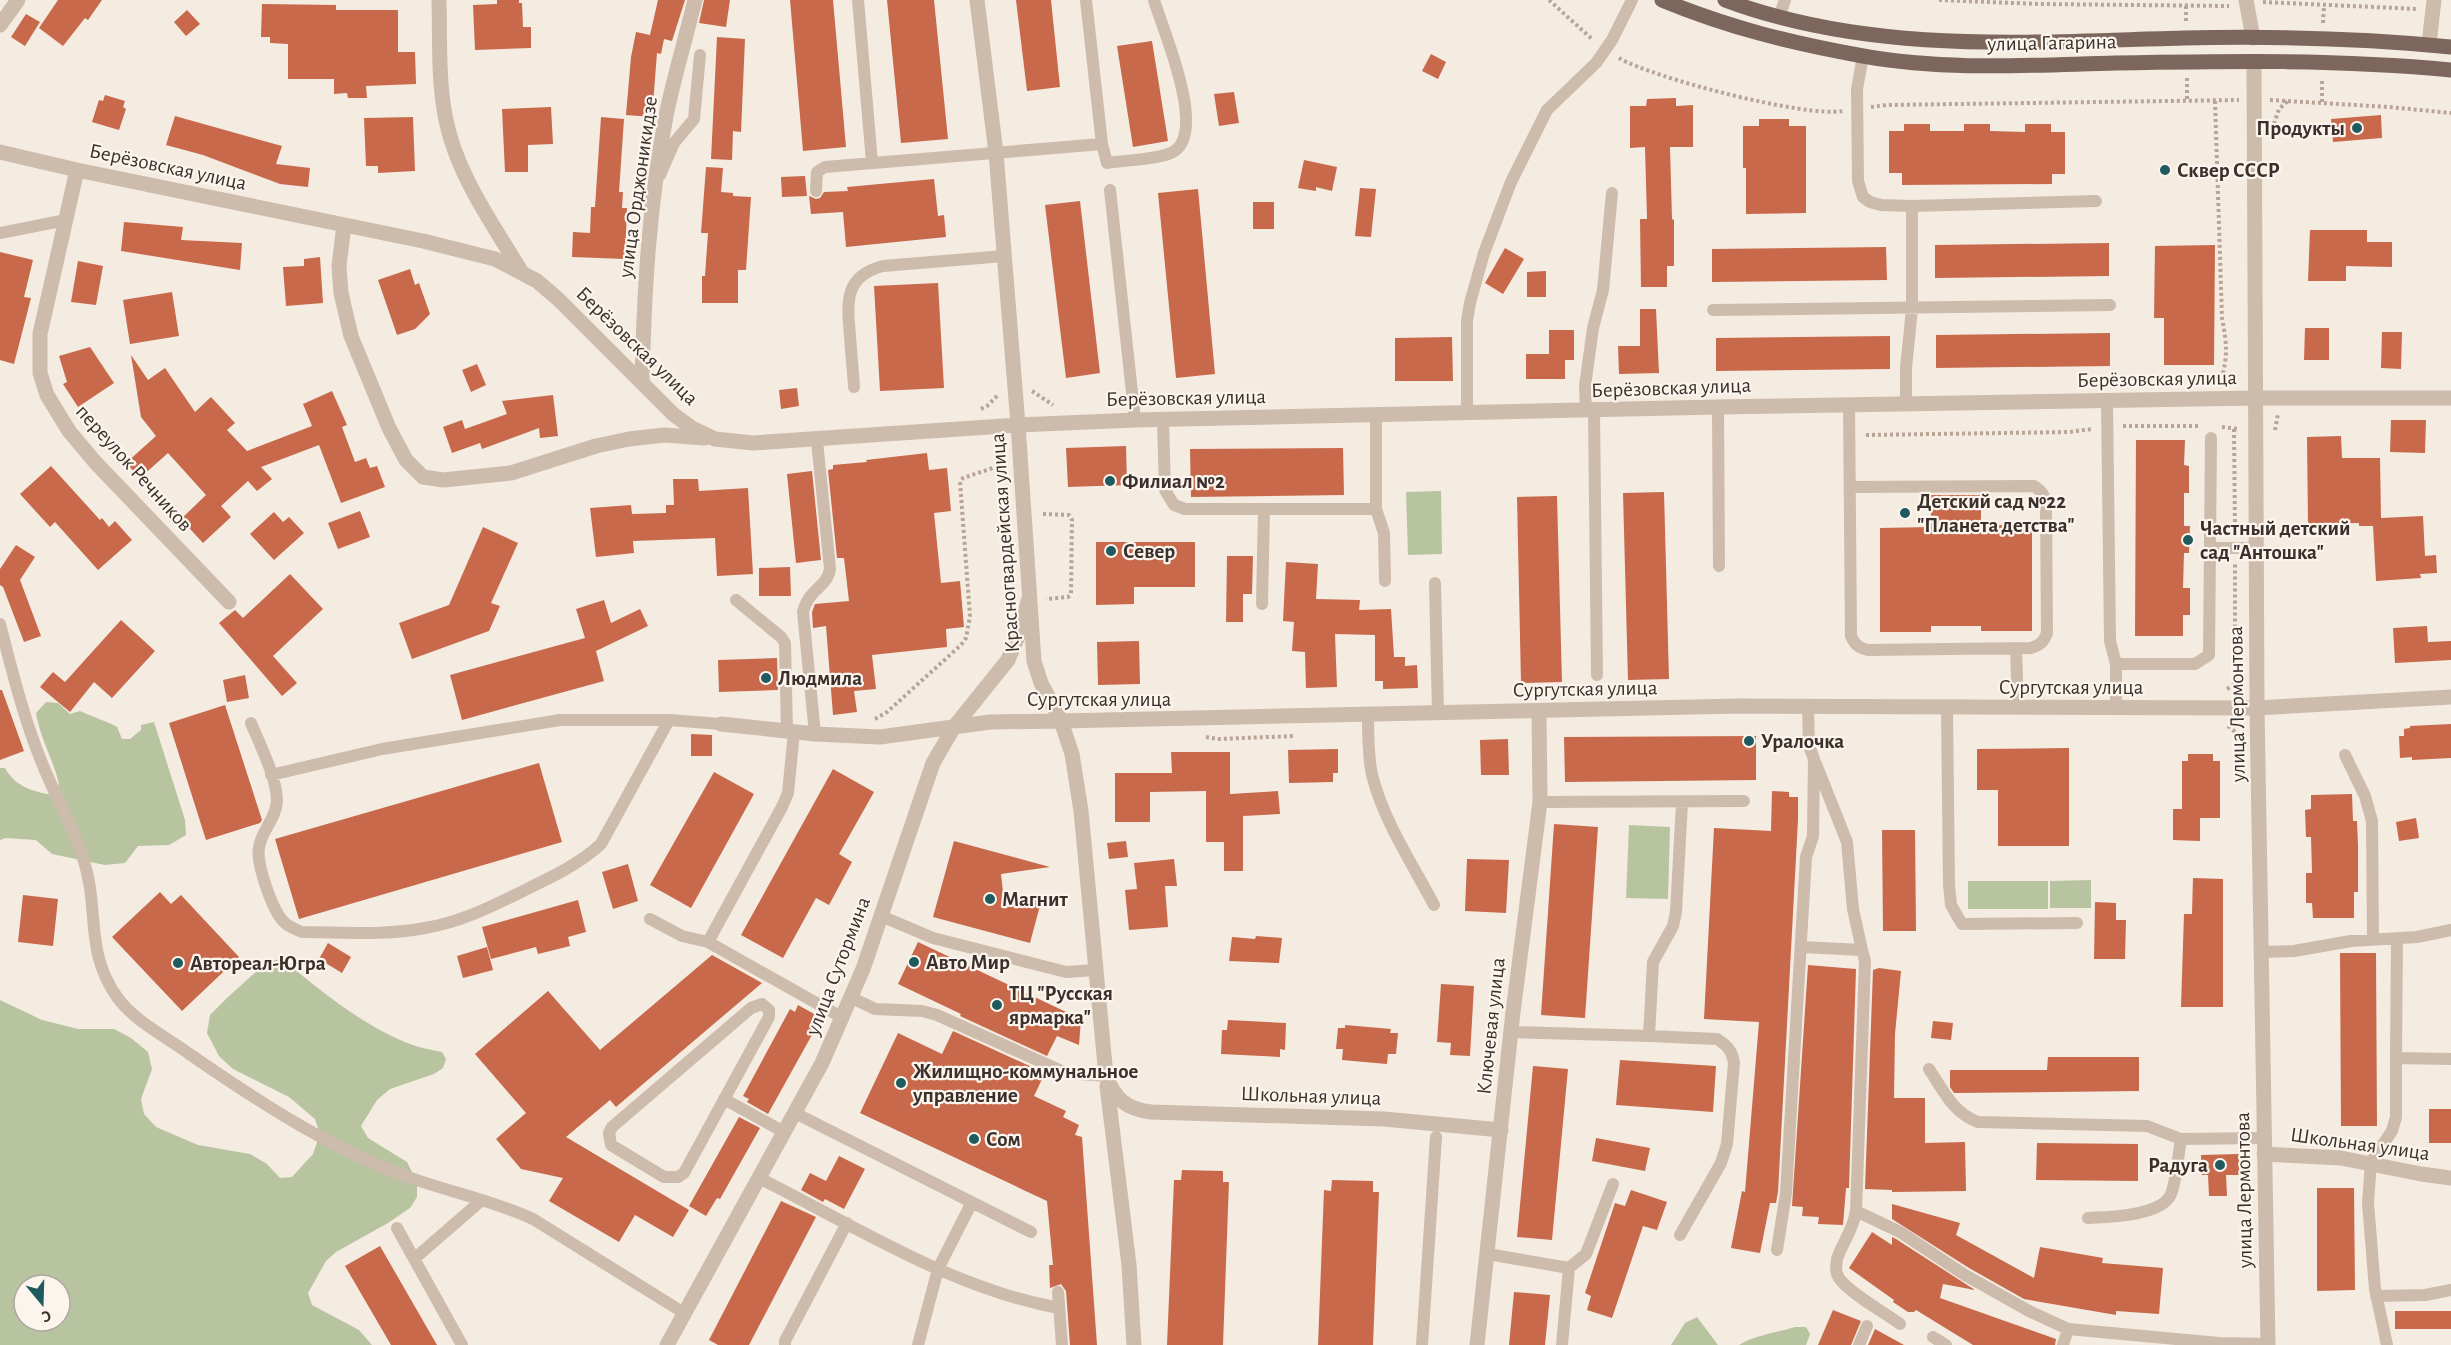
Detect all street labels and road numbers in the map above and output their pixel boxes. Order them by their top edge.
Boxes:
street label: улица Гагарина [1986,31,2117,55]
street label: улица Орджоникидзе [615,95,661,280]
street label: Берёзовская улица [87,140,249,194]
street label: Берёзовская улица [572,283,702,409]
street label: Берёзовская улица [2077,367,2238,391]
street label: Берёзовская улица [1591,375,1752,401]
street label: Берёзовская улица [1106,386,1267,410]
street label: переулок Речников [72,401,196,535]
street label: Красногвардейская улица [987,432,1023,654]
street label: улица Лермонтова [2225,625,2249,783]
street label: Сургутская улица [1512,677,1658,701]
street label: Сургутская улица [1999,677,2144,698]
street label: Сургутская улица [1027,689,1172,710]
street label: улица Сутормина [802,893,874,1039]
street label: Ключевая улица [1473,956,1509,1096]
street label: Школьная улица [1240,1083,1382,1109]
street label: улица Лермонтова [2232,1111,2256,1269]
street label: Школьная улица [2289,1124,2432,1164]

